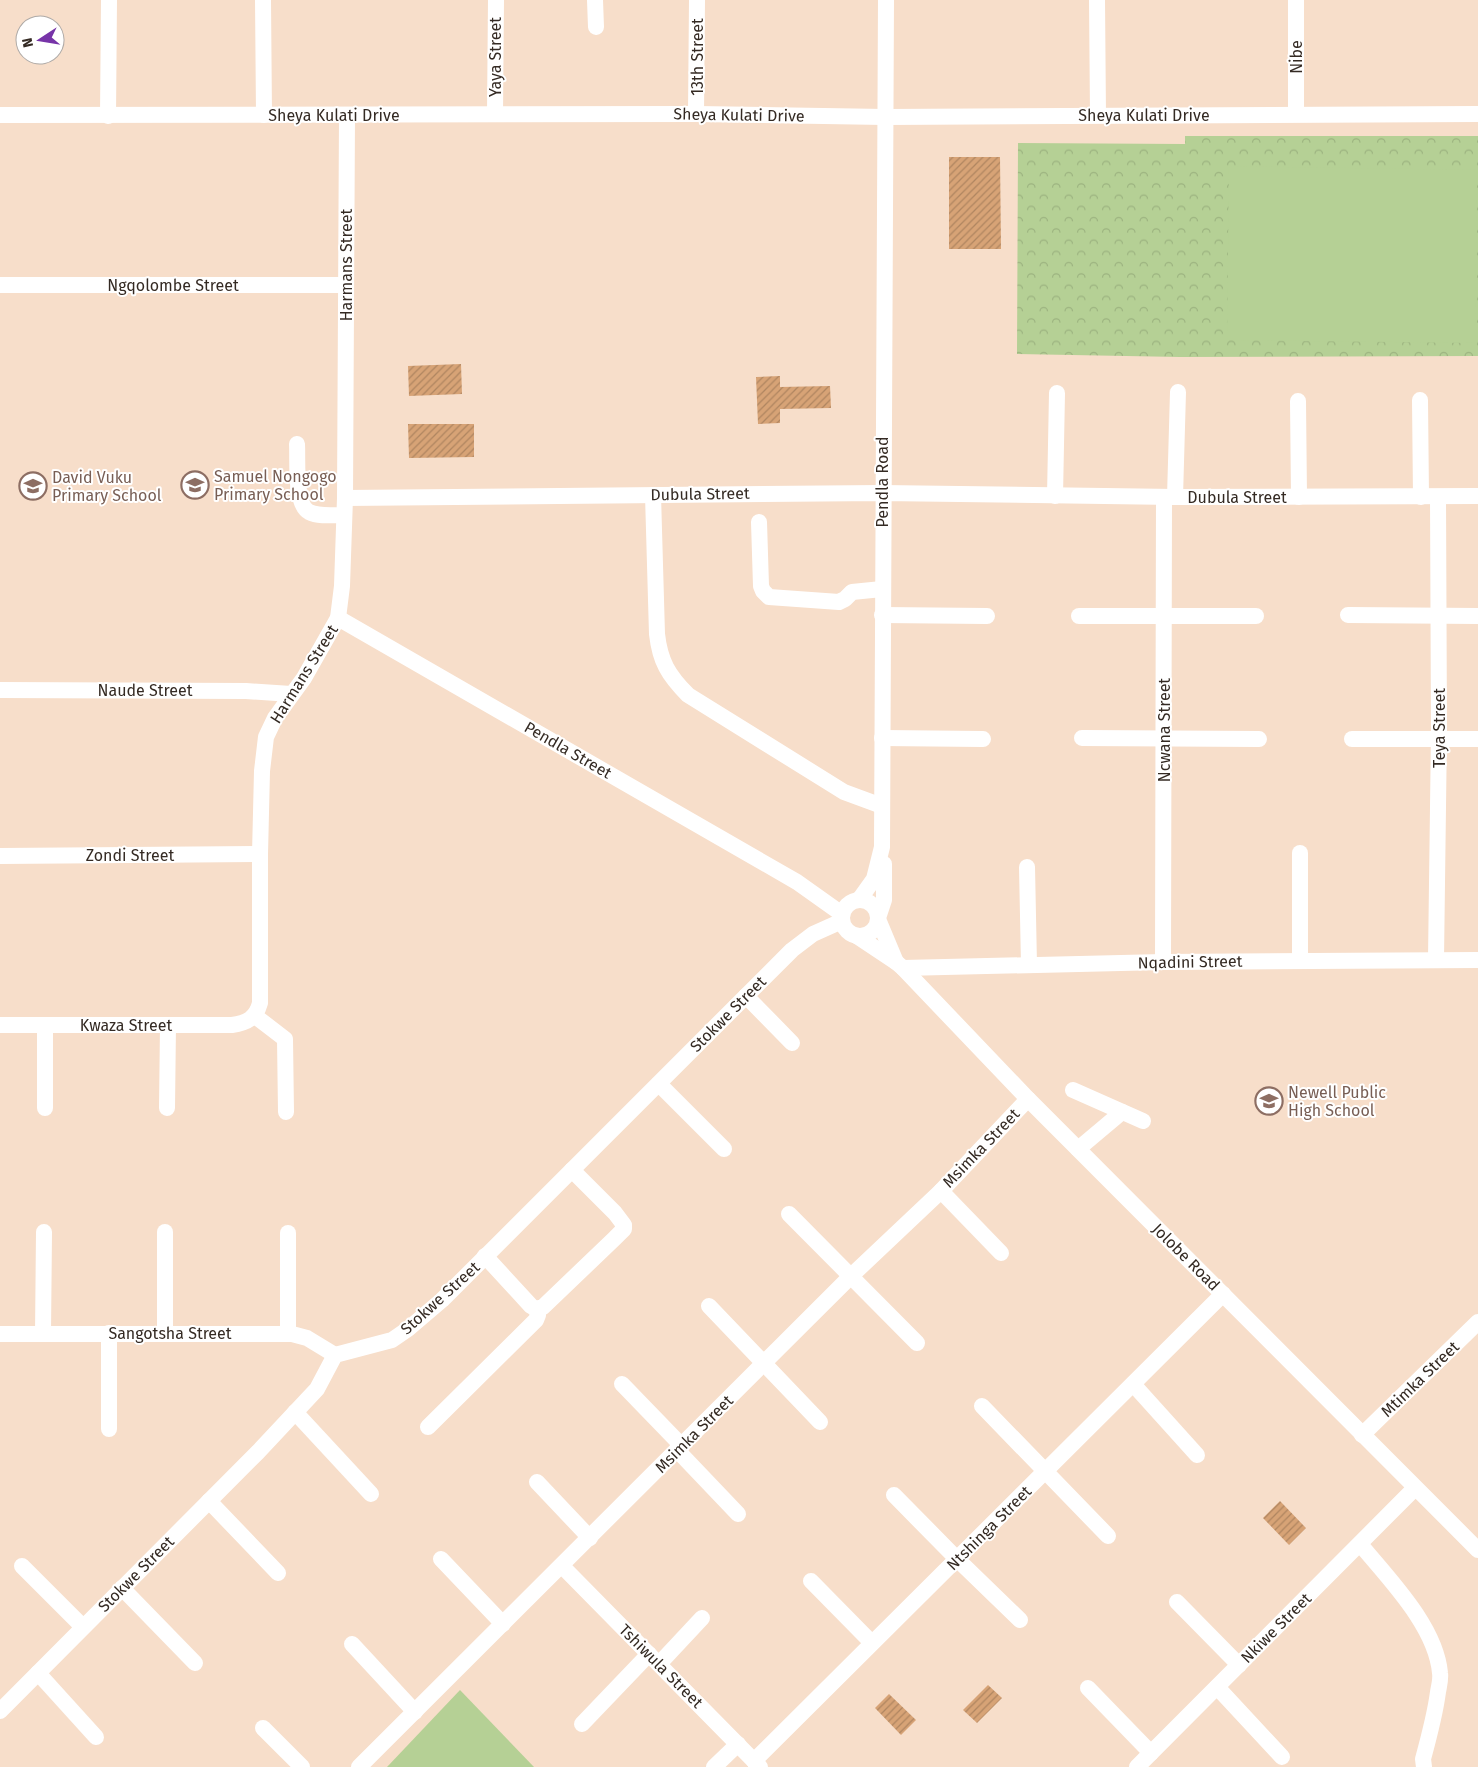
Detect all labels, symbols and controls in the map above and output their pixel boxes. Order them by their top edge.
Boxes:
north arrow [15,15,65,65]
street label: Yaya Street [486,17,505,97]
street label: 13th Street [688,18,707,96]
text: N [18,36,37,49]
street label: Nibe [1287,40,1306,74]
street label: Sheya Kulati Drive [673,104,805,126]
street label: Sheya Kulati Drive [268,106,400,125]
street label: Sheya Kulati Drive [1078,106,1210,125]
street label: Harmans Street [337,208,356,321]
street label: Ngqolombe Street [107,276,239,295]
street label: Pendla Road [873,437,892,527]
place label: Samuel Nongogo Primary School [214,467,337,504]
place label: David Vuku Primary School [52,468,162,505]
school or university icon: Samuel Nongogo Primary School [180,470,210,500]
school or university icon: David Vuku Primary School [18,471,48,501]
street label: Dubula Street [650,484,750,504]
street label: Dubula Street [1187,488,1287,507]
street label: Harmans Street [266,621,342,727]
street label: Ncwana Street [1155,678,1174,782]
street label: Naude Street [98,681,193,700]
street label: Teya Street [1430,688,1449,768]
street label: Pendla Street [521,717,615,783]
street label: Zondi Street [86,846,174,865]
street label: Nqadini Street [1137,952,1243,972]
street label: Stokwe Street [686,972,770,1056]
street label: Kwaza Street [80,1016,172,1035]
place label: Newell Public High School [1288,1083,1386,1120]
school or university icon: Newell Public High School [1254,1086,1284,1116]
street label: Msimka Street [939,1104,1024,1191]
street label: Jolobe Road [1148,1219,1224,1295]
street label: Stokwe Street [397,1257,484,1338]
street label: Sangotsha Street [108,1324,232,1343]
street label: Mtimka Street [1377,1337,1463,1421]
street label: Msimka Street [651,1391,737,1477]
street label: Ntshinga Street [943,1482,1035,1574]
street label: Stokwe Street [94,1532,178,1616]
street label: Nkiwe Street [1237,1589,1315,1667]
street label: Tshiwula Street [615,1620,707,1712]

